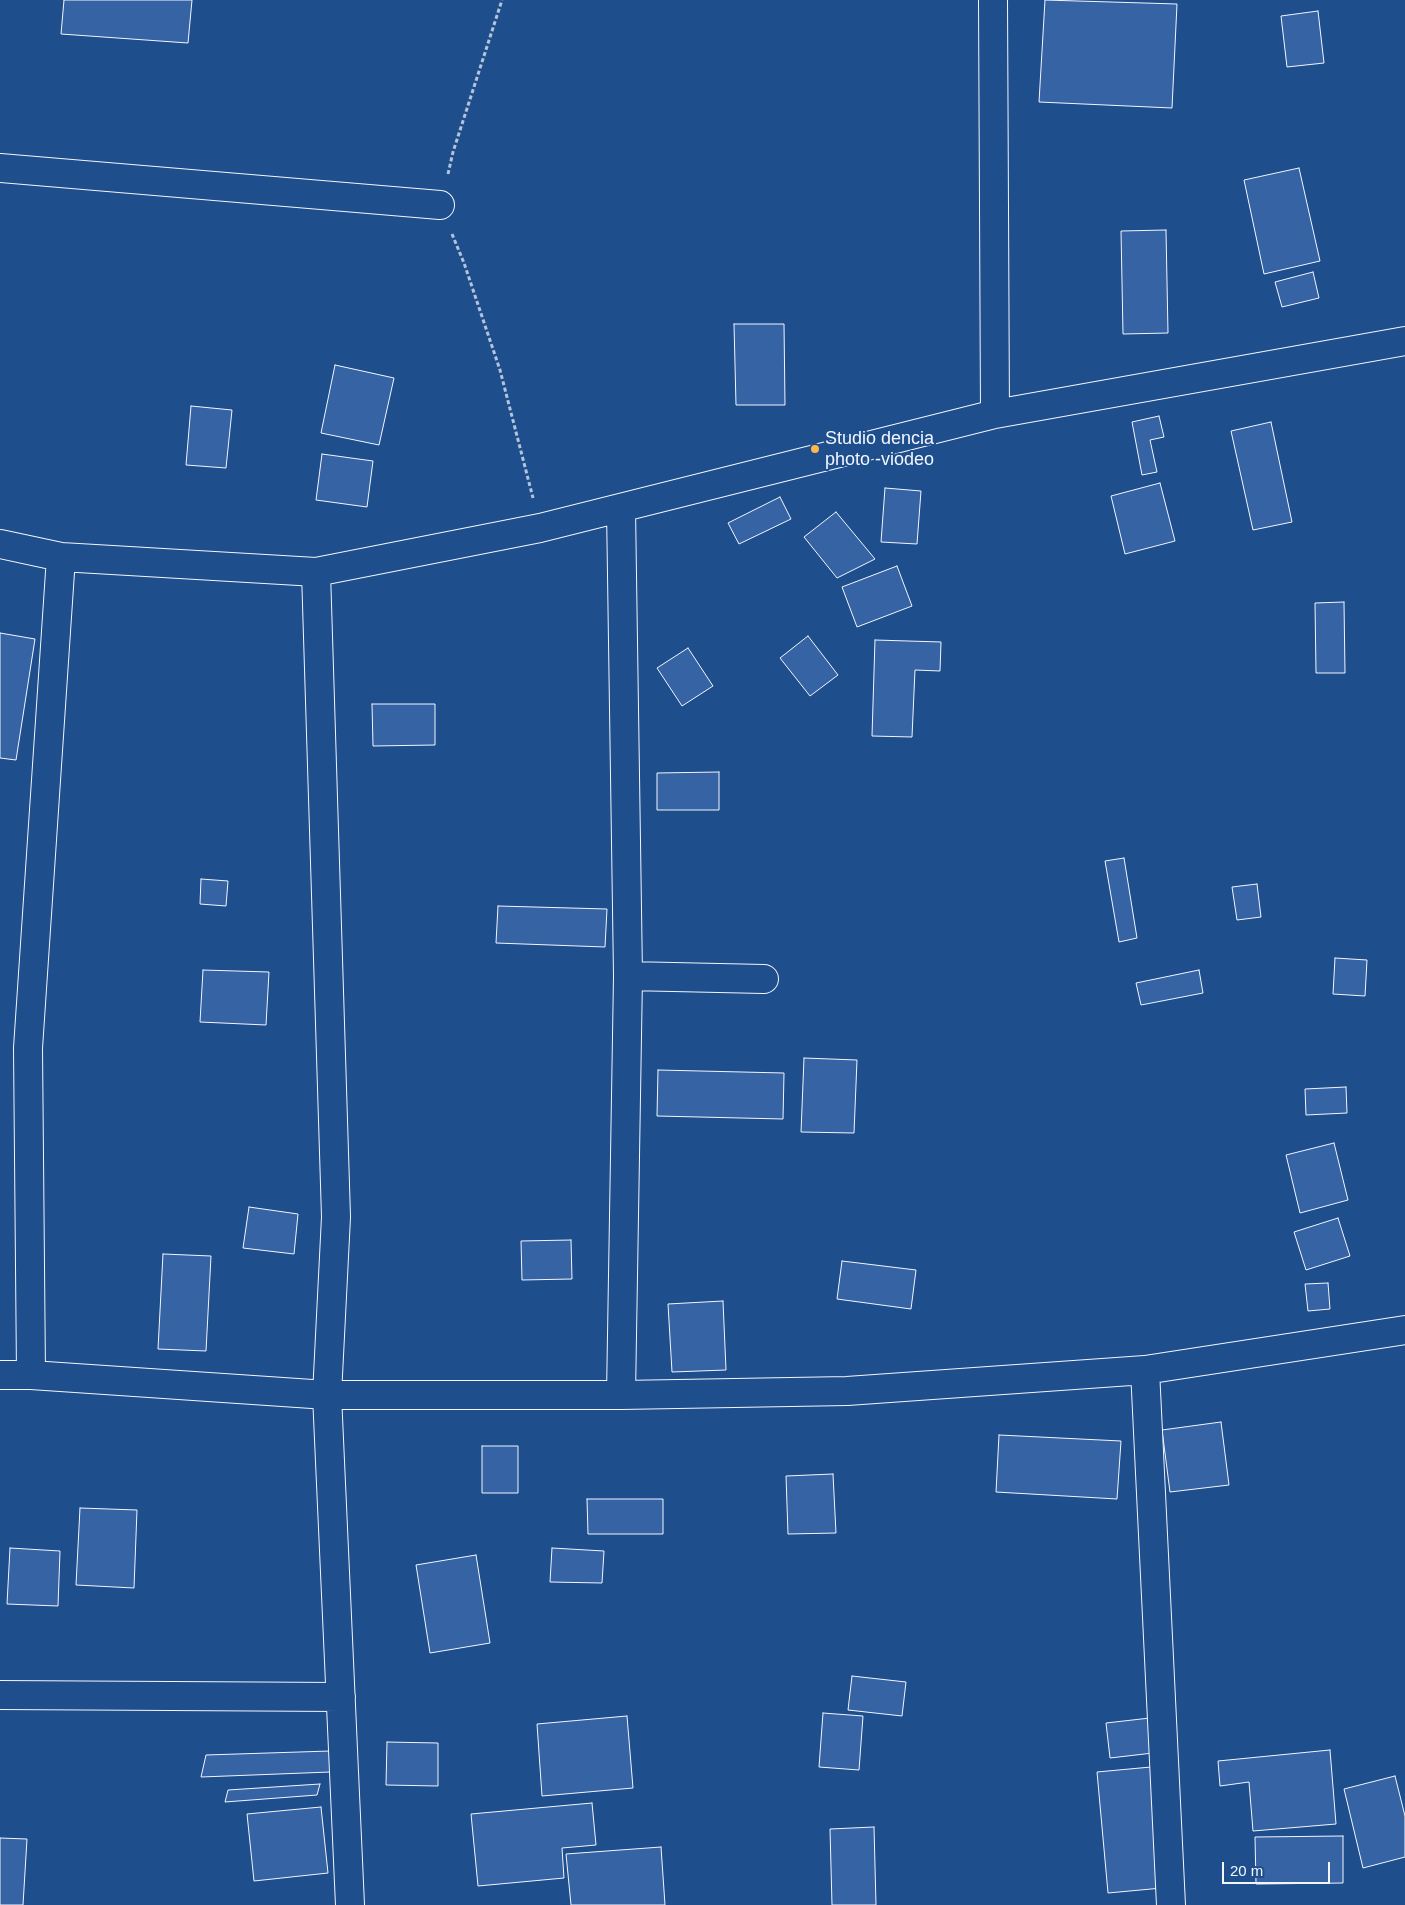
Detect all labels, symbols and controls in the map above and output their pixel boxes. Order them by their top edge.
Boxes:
place label: Studio dencia photo -viodeo [825,428,934,470]
marker: Studio dencia photo -viodeo [809,443,821,455]
scale bar [1225,1852,1332,1884]
text: 20 m [1230,1862,1263,1879]

